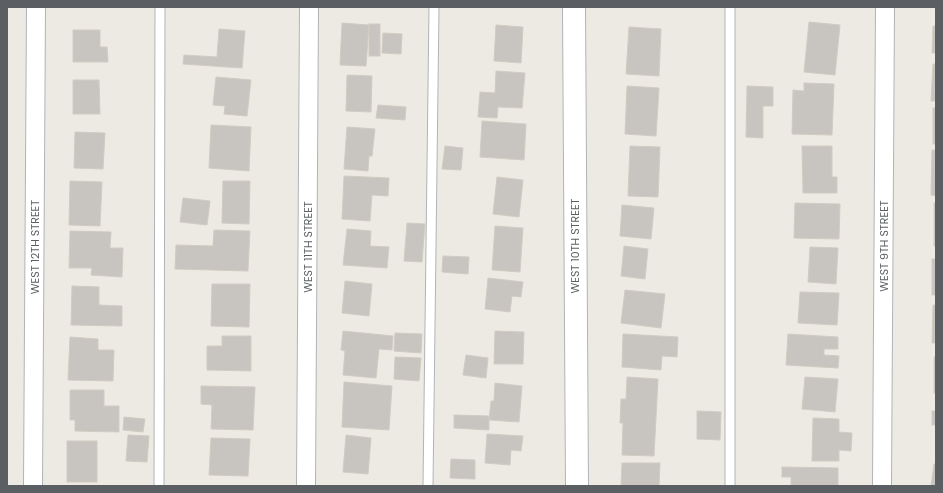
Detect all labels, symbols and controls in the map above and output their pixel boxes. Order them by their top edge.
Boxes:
street label: WEST 10TH STREET [567,198,583,293]
street label: WEST 12TH STREET [27,200,43,294]
street label: WEST 9TH STREET [876,200,892,292]
street label: WEST 11TH STREET [300,201,316,293]

